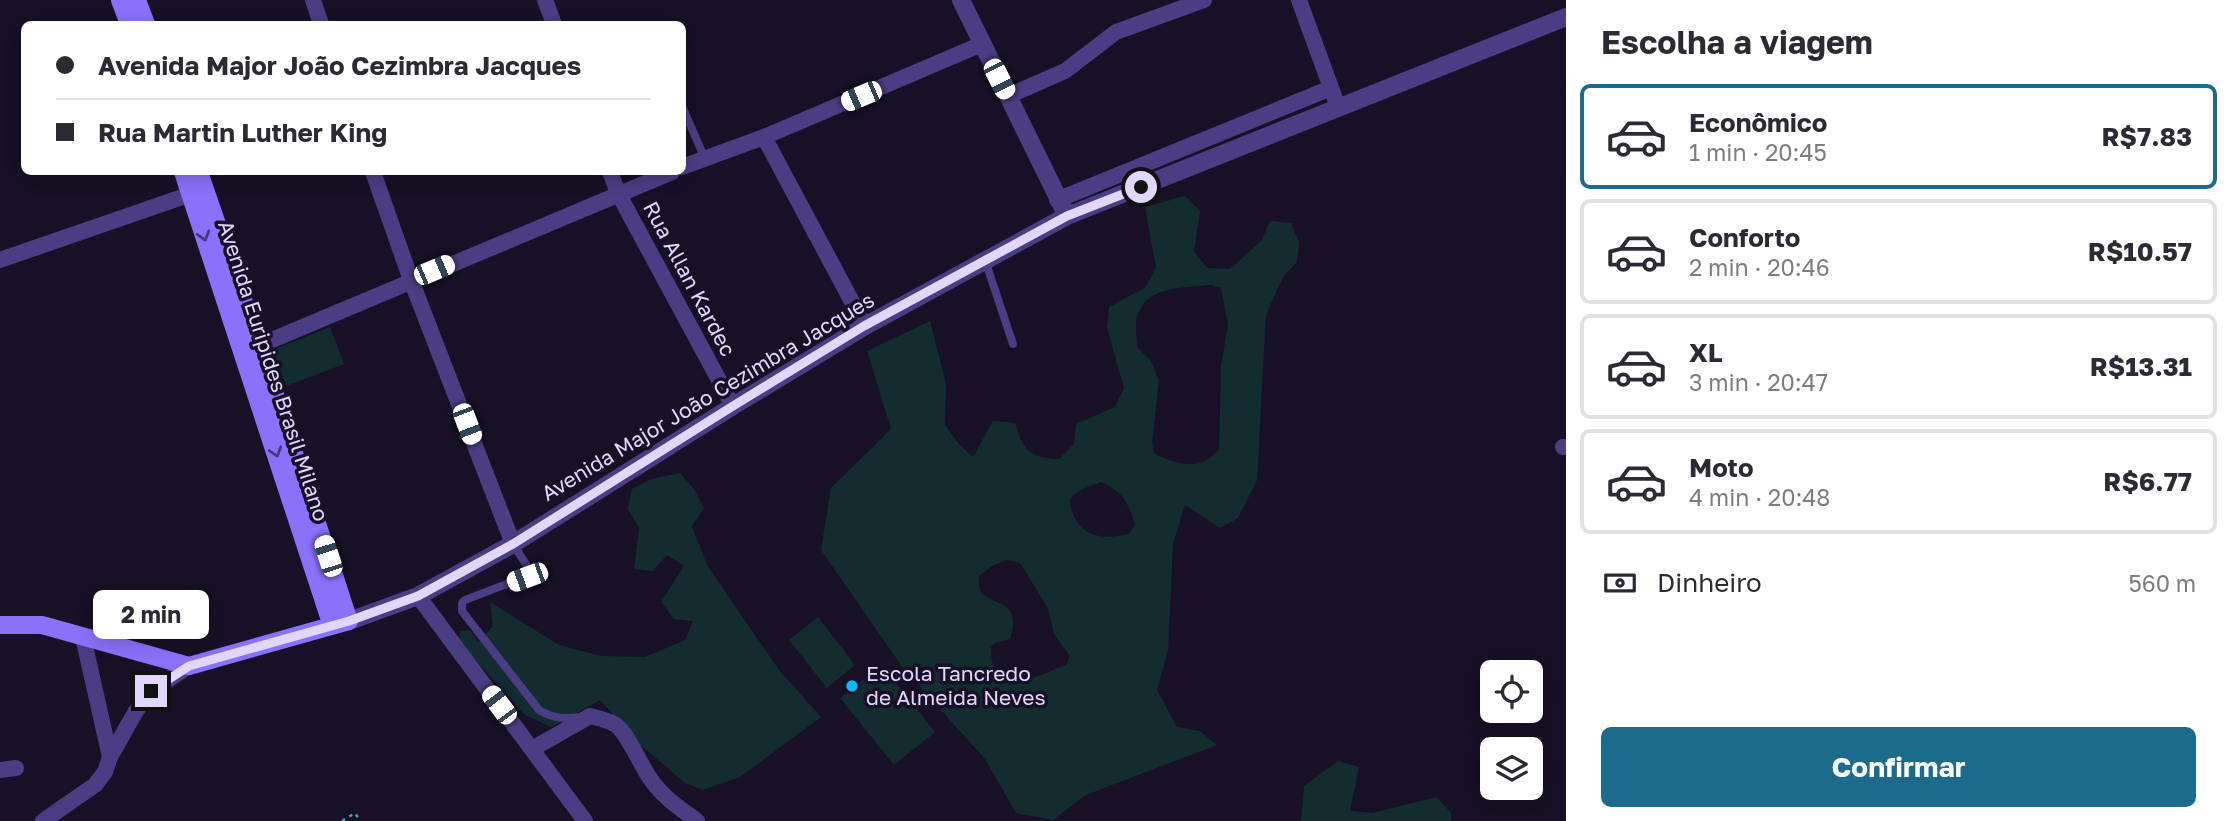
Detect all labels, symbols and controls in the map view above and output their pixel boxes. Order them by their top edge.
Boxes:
text: Escolha a viagem [1601,23,1873,61]
text: Avenida Major João Cezimbra Jacques [98,50,581,81]
car [981,56,1018,102]
car [838,78,885,114]
icon: car [1605,105,1668,168]
text: Econômico [1689,107,1827,138]
text: Rua Martin Luther King [98,117,387,148]
text: R$7.83 [2102,121,2192,152]
text: 1 min · 20:45 [1689,138,1827,166]
route start [1125,171,1157,203]
street label: Rua Allan Kardec [638,197,742,360]
street label: Avenida Euripides Brasil Milano [213,217,335,524]
icon: car [1605,220,1668,283]
text: Conforto [1689,222,1800,253]
one-way arrow [196,230,210,242]
text: R$10.57 [2088,236,2192,267]
car [411,252,458,288]
text: 2 min · 20:46 [1689,253,1830,281]
street label: Avenida Major João Cezimbra Jacques [536,286,879,506]
icon: car [1605,335,1668,398]
text: XL [1689,337,1723,368]
text: R$13.31 [2090,351,2192,382]
text: 3 min · 20:47 [1689,368,1828,396]
car [450,401,485,447]
one-way arrow [267,446,282,458]
icon: car [1605,450,1668,513]
text: Moto [1689,452,1754,483]
text: R$6.77 [2103,466,2192,497]
text: 4 min · 20:48 [1689,483,1830,511]
car [312,533,345,579]
car [504,560,551,594]
icon: cash [1601,564,1639,602]
text: Dinheiro [1657,567,1762,598]
text: 560 m [2128,569,2196,597]
callout: 2 min [93,590,209,638]
text: 2 min [121,600,181,628]
place label: Escola Tancredo de Almeida Neves [866,660,1046,710]
map controls [1480,660,1543,800]
button: locate [1480,660,1543,723]
route end [135,675,167,707]
marker: Escola Tancredo de Almeida Neves [844,678,860,694]
car [478,682,521,728]
button: Confirmar [1601,727,2196,807]
button: layers [1480,737,1543,800]

